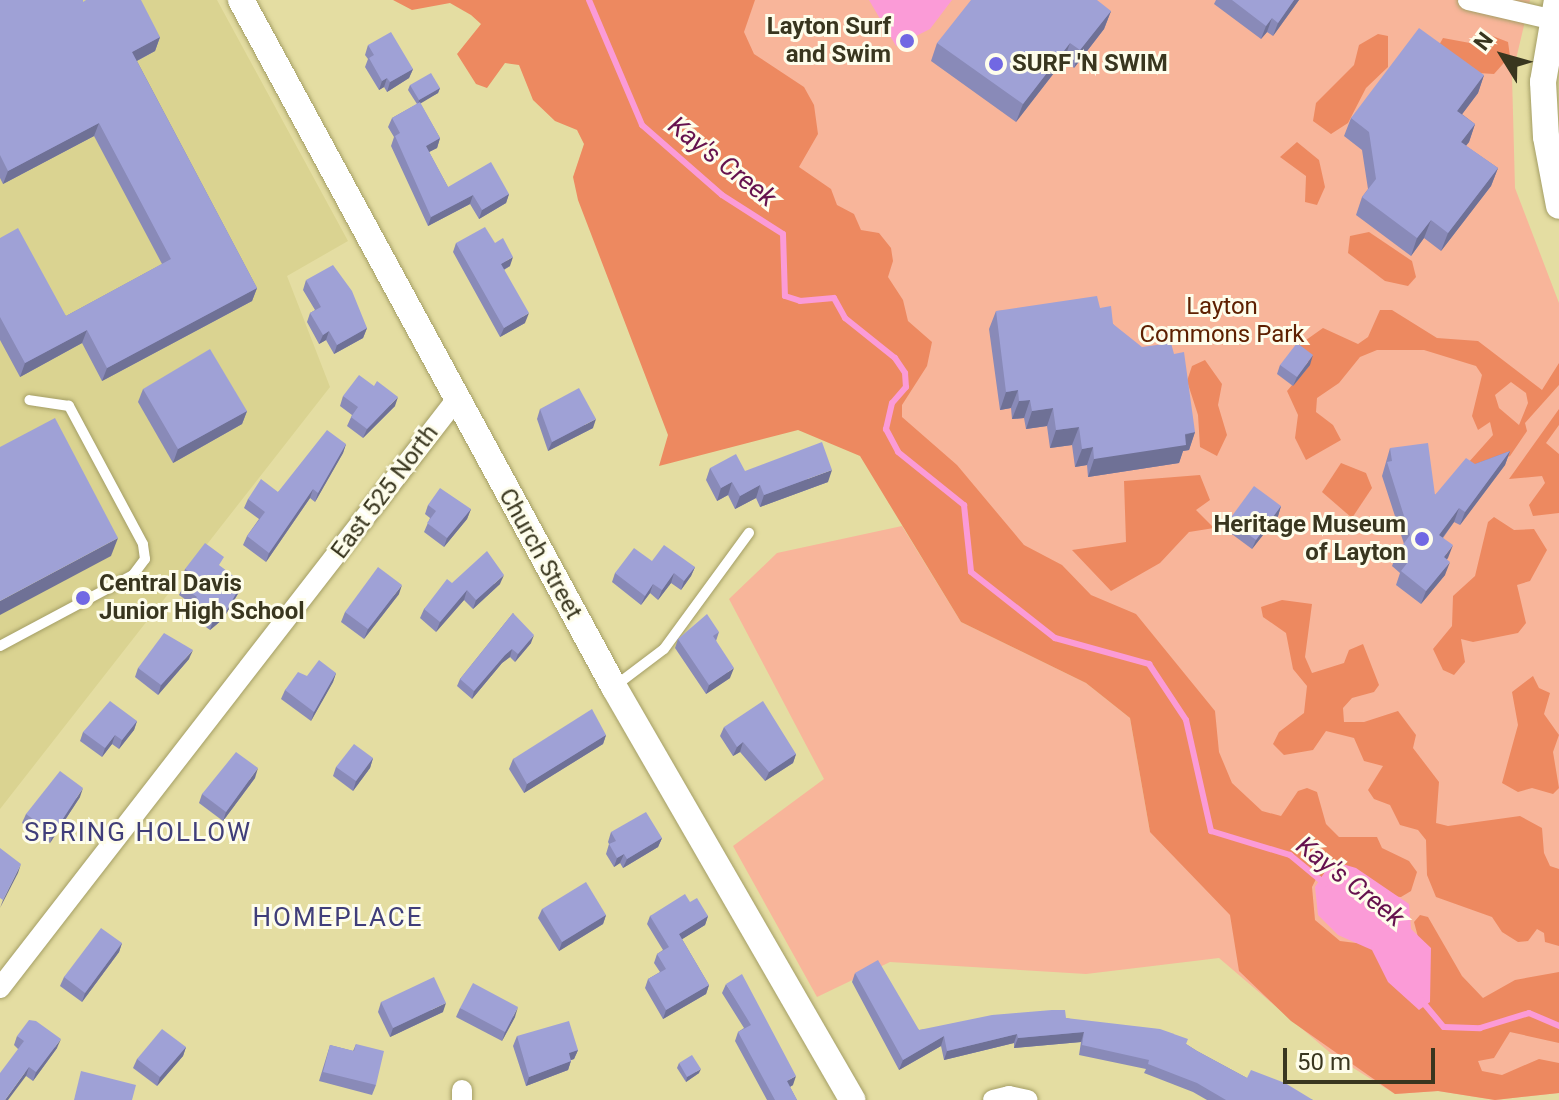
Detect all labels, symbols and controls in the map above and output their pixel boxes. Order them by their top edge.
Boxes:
place label: Layton Surf and Swim [767,13,891,69]
north arrow [1463,16,1543,96]
text: N [1469,28,1498,55]
marker: Layton Surf and Swim [898,32,916,50]
place label: SURF 'N SWIM [1012,50,1168,78]
marker: SURF 'N SWIM [987,55,1005,73]
water label: Kay's Creek [662,110,782,214]
park label: Layton Commons Park [1139,293,1305,349]
street label: East 525 North [325,419,445,565]
street label: Church Street [492,484,588,624]
place label: Heritage Museum of Layton [1213,511,1406,567]
marker: Heritage Museum of Layton [1413,530,1431,548]
place label: Central Davis Junior High School [99,570,305,626]
marker: Central Davis Junior High School [74,589,92,607]
district label: SPRING HOLLOW [24,817,252,849]
water label: Kay's Creek [1290,830,1410,934]
district label: HOMEPLACE [252,902,424,934]
scale bar [1287,1032,1439,1082]
text: 50 m [1297,1048,1351,1076]

